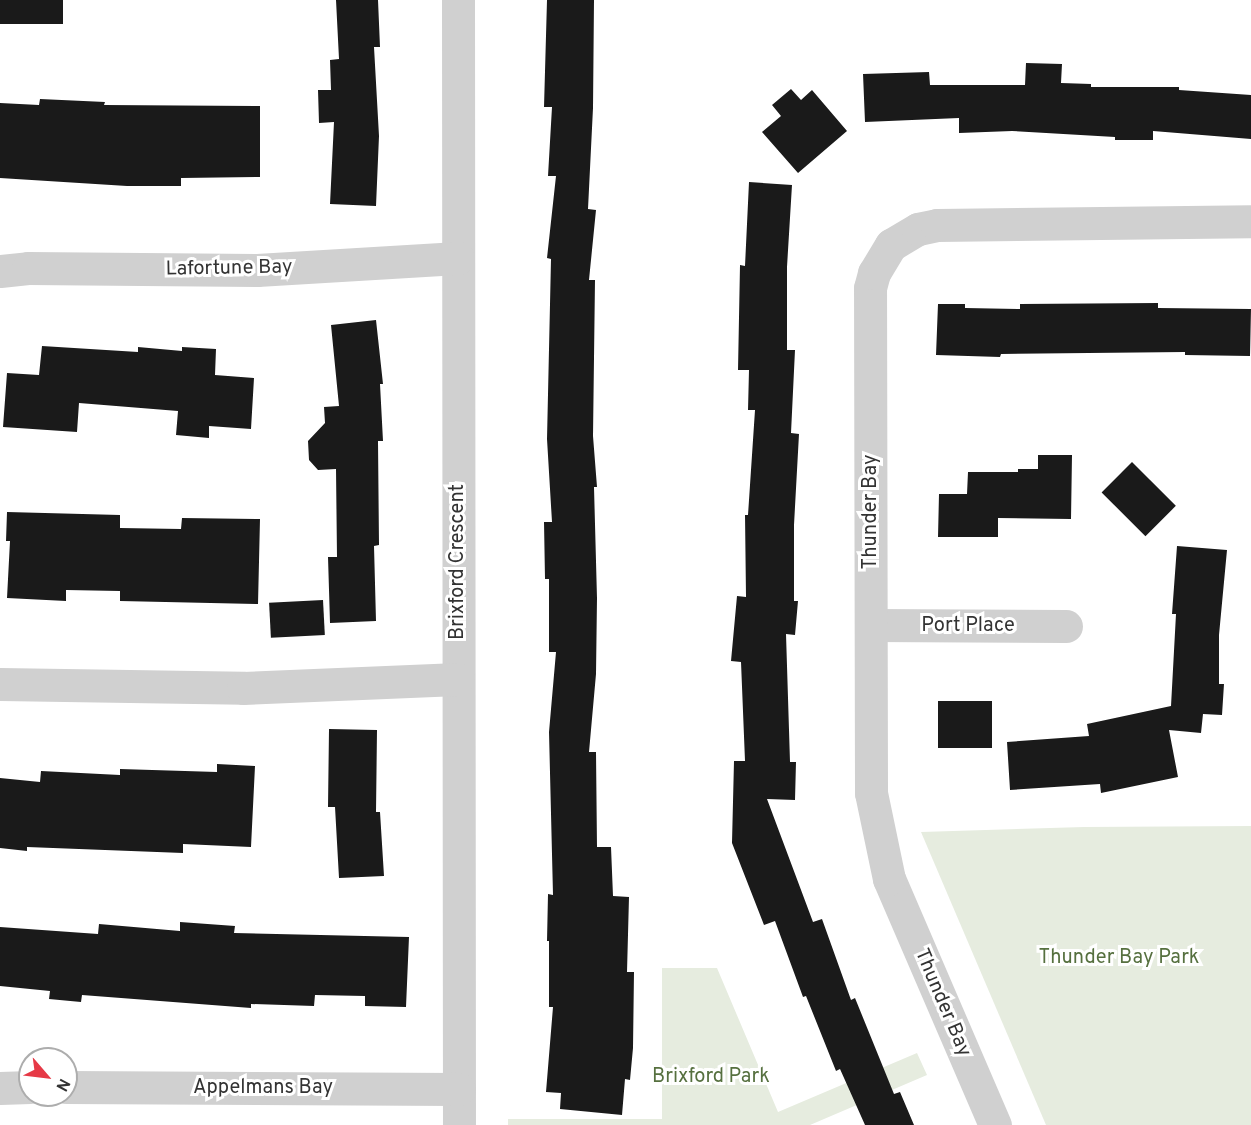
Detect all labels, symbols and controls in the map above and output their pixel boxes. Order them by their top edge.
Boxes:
street label: Lafortune Bay [165,256,293,282]
street label: Thunder Bay [859,455,883,569]
street label: Brixford Crescent [446,484,470,640]
street label: Port Place [921,614,1015,638]
street label: Thunder Bay [909,945,975,1061]
park label: Thunder Bay Park [1039,946,1199,970]
north arrow [18,1047,78,1107]
park label: Brixford Park [652,1065,770,1089]
text: N [51,1075,74,1094]
street label: Appelmans Bay [193,1076,333,1100]

